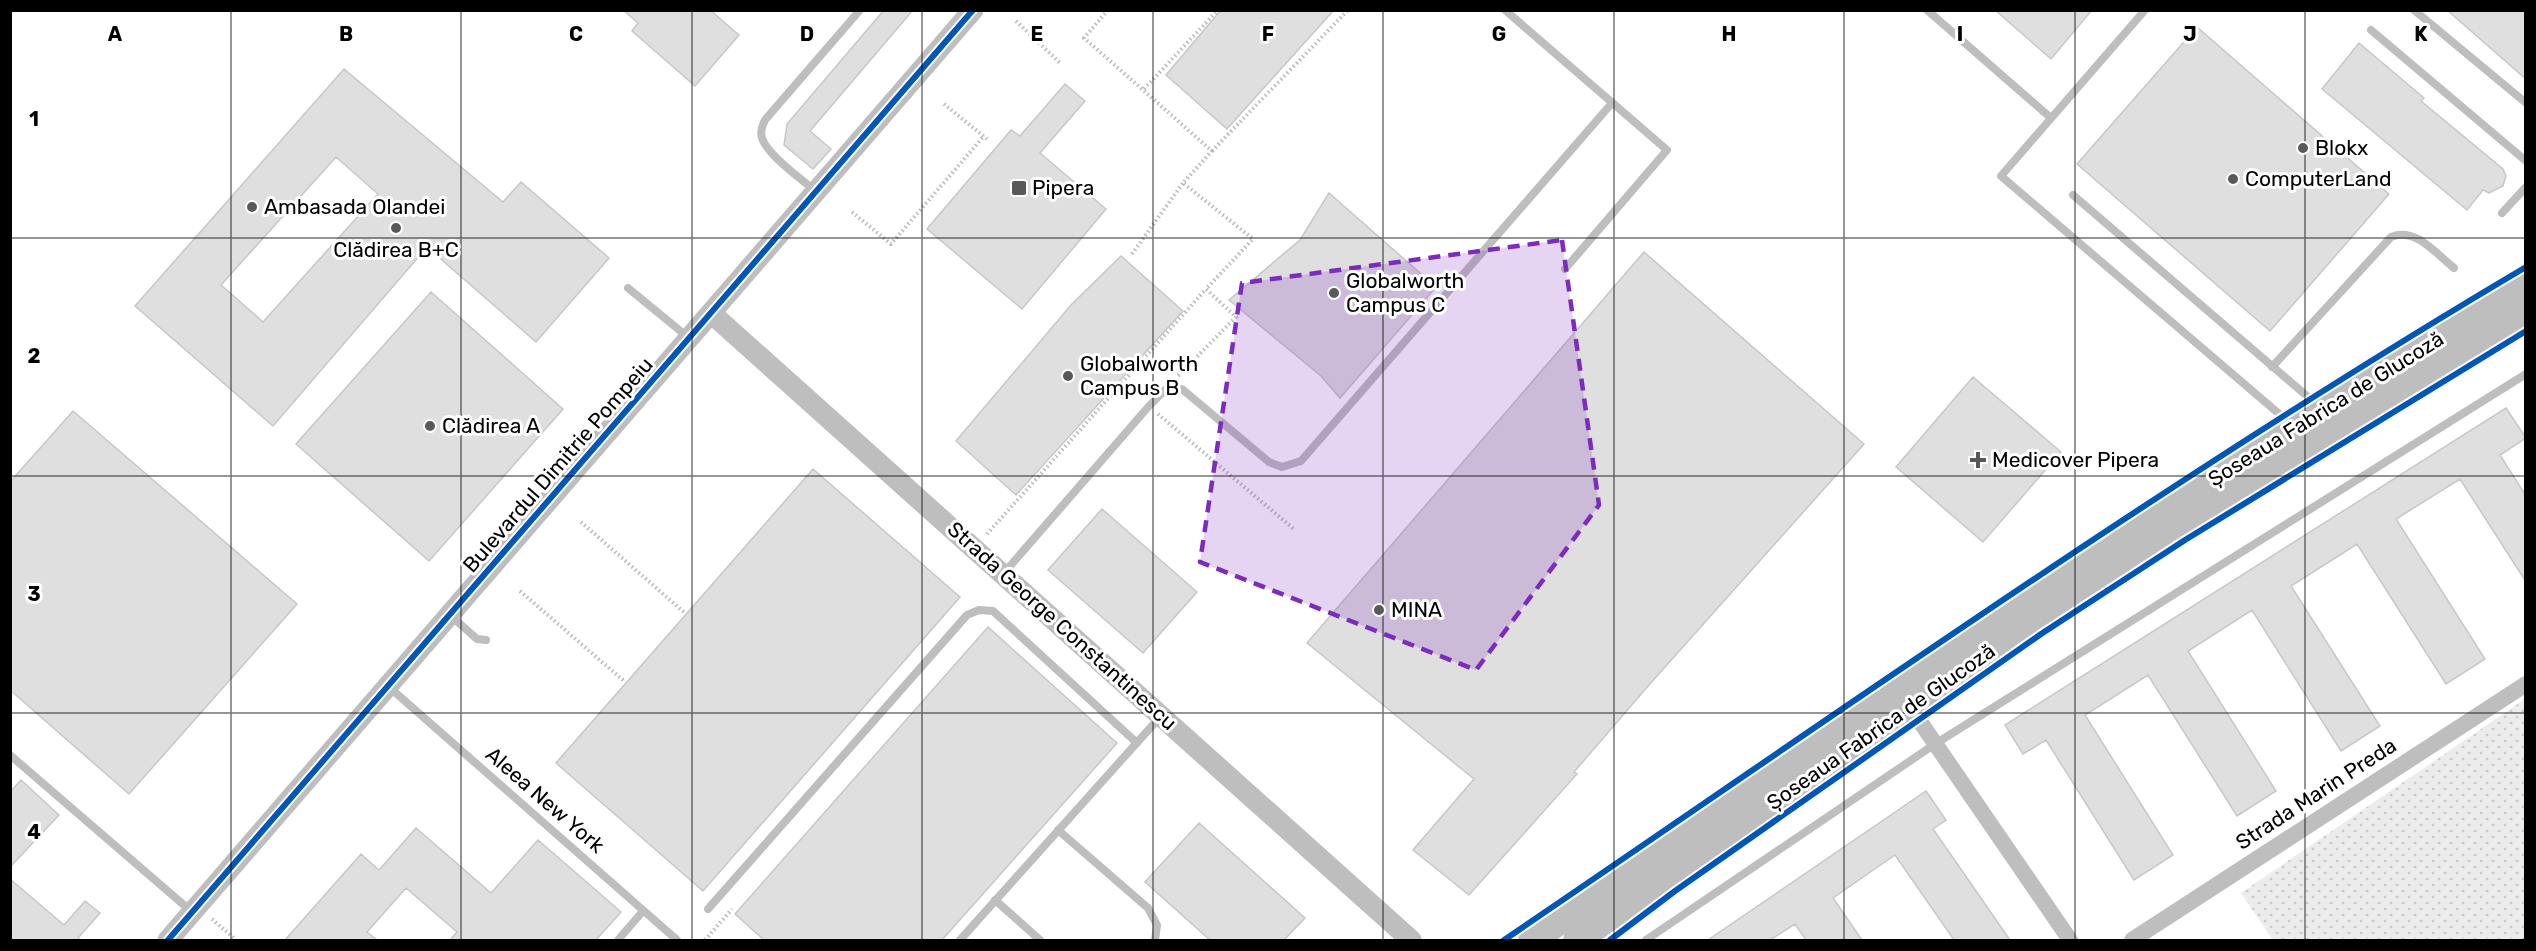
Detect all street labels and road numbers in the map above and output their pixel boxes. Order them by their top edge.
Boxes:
street label: Șoseaua Fabrica de Glucoză [2203,326,2448,491]
street label: Bulevardul Dimitrie Pompeiu [457,352,658,577]
street label: Strada George Constantinescu [943,516,1182,735]
street label: Șoseaua Fabrica de Glucoză [1762,638,2000,815]
street label: Strada Marin Preda [2231,732,2401,855]
street label: Aleea New York [481,741,610,858]

